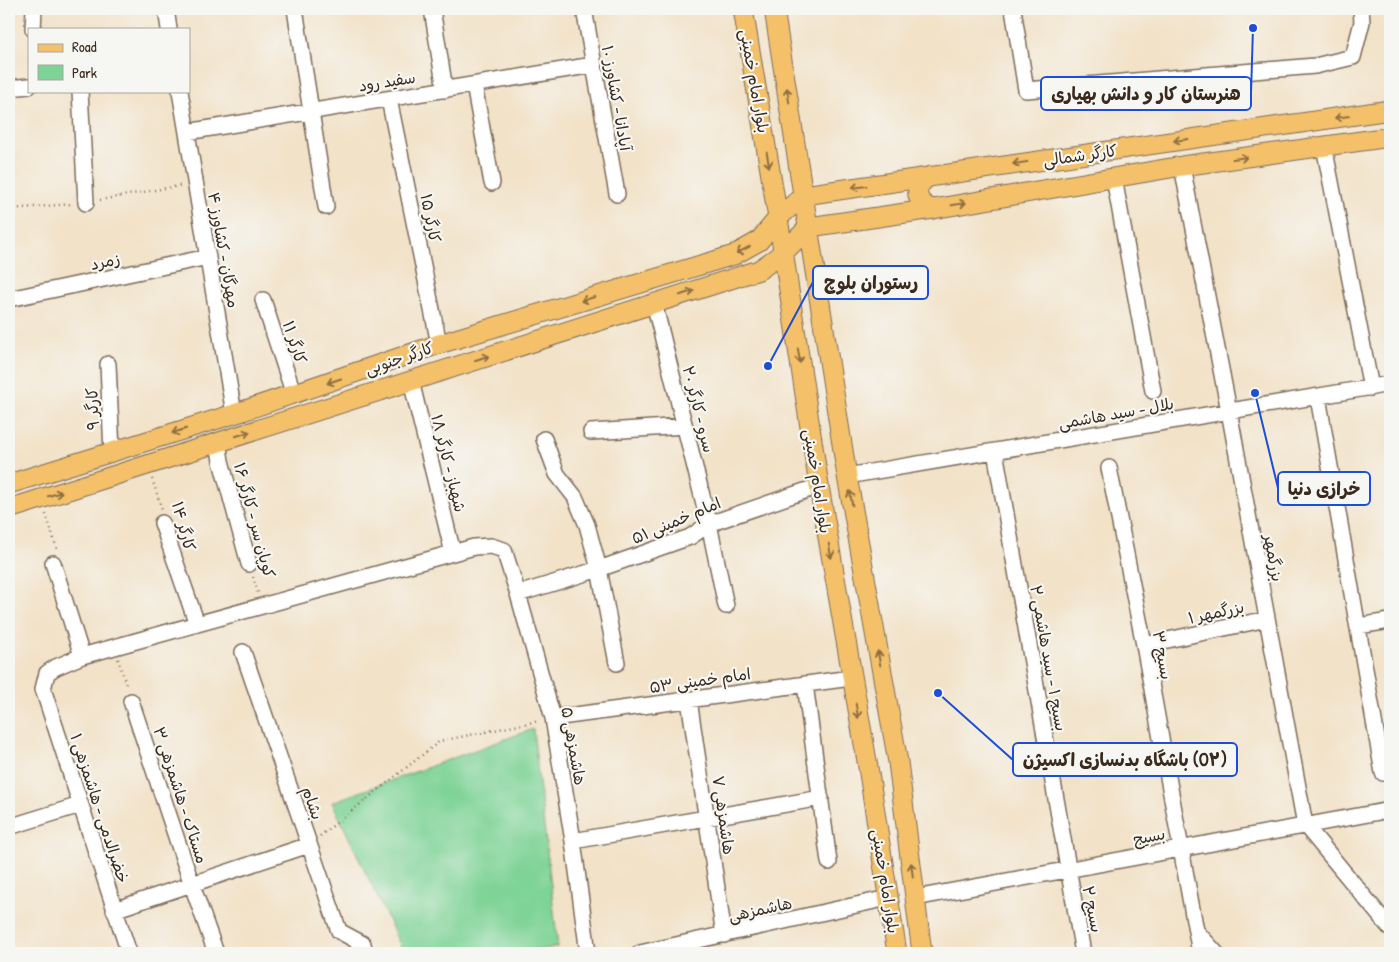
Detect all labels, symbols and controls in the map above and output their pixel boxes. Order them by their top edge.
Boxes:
street label: بلوار امام خمینی [733,27,775,135]
legend [28,28,190,92]
text: Road [72,36,97,57]
street label: آپادانا - کشاورز ۱۰ [597,44,637,153]
text: Park [72,62,97,83]
street label: سفید رود [357,66,417,96]
callout: هنرستان کار و دانش بهیاری [1041,77,1251,110]
text: هنرستان کار و دانش بهیاری [1051,81,1241,106]
one-way arrow [783,87,793,103]
one-way arrow [1334,112,1350,122]
one-way arrow [1174,135,1190,145]
street label: کارگر شمالی [1042,139,1119,171]
one-way arrow [764,152,774,168]
one-way arrow [1232,153,1248,163]
one-way arrow [1013,159,1029,169]
one-way arrow [852,182,868,192]
street label: مهرگان - کشاورز ۴ [203,190,245,310]
street label: کارگر ۱۵ [416,192,447,244]
one-way arrow [951,199,967,209]
one-way arrow [736,246,751,255]
street label: زمرد [88,247,122,275]
callout: رستوران بلوچ [813,266,928,299]
text: رستوران بلوچ [824,270,918,295]
one-way arrow [678,288,694,297]
one-way arrow [581,295,597,305]
street label: کارگر ۱۱ [278,318,312,366]
street label: کارگر جنوبی [362,336,436,380]
one-way arrow [794,347,804,363]
one-way arrow [473,353,489,363]
street label: سرو - کارگر ۲۰ [678,363,720,455]
one-way arrow [326,377,342,386]
street label: کارگر ۹ [80,387,104,431]
street label: بلال - سید هاشمی [1057,392,1175,434]
street label: شهباز - کارگر ۱۸ [426,412,472,514]
one-way arrow [171,427,187,437]
street label: بلوار امام خمینی [797,427,837,535]
one-way arrow [235,429,251,439]
street label: کوپان سر - کارگر ۱۶ [229,460,281,580]
callout: خرازی دنیا [1278,472,1370,505]
text: خرازی دنیا [1288,476,1360,501]
one-way arrow [47,488,63,498]
one-way arrow [845,490,855,506]
street label: امام خمینی ۵۱ [628,491,725,551]
street label: کارگر ۱۴ [167,499,201,553]
street label: بزرگمهر [1259,531,1289,583]
one-way arrow [825,542,835,558]
street label: بسیج ۱ - سید هاشمی ۲ [1025,583,1073,733]
street label: بزرگمهر ۱ [1186,595,1246,629]
street label: بسیج ۳ [1148,629,1178,681]
one-way arrow [874,650,883,666]
street label: امام خمینی ۵۳ [648,662,752,700]
one-way arrow [853,702,863,718]
street label: هاشمزهی ۵ [556,705,592,787]
street label: مستاک - هاشمزهی ۳ [148,724,214,866]
street label: خضرالدمی - هاشمزهی ۱ [65,730,135,886]
callout: باشگاه بدنسازی اکسیژن (O۲) [1013,743,1237,776]
text: باشگاه بدنسازی اکسیژن (O۲) [1023,747,1227,772]
street label: هاشمزهی ۷ [708,774,740,856]
street label: بشام [295,783,329,823]
street label: بسیج [1131,822,1167,850]
street label: بلوار امام خمینی [865,827,905,935]
one-way arrow [906,863,916,879]
street label: بسیج ۲ [1078,884,1108,934]
street label: هاشمزهی [726,892,794,926]

